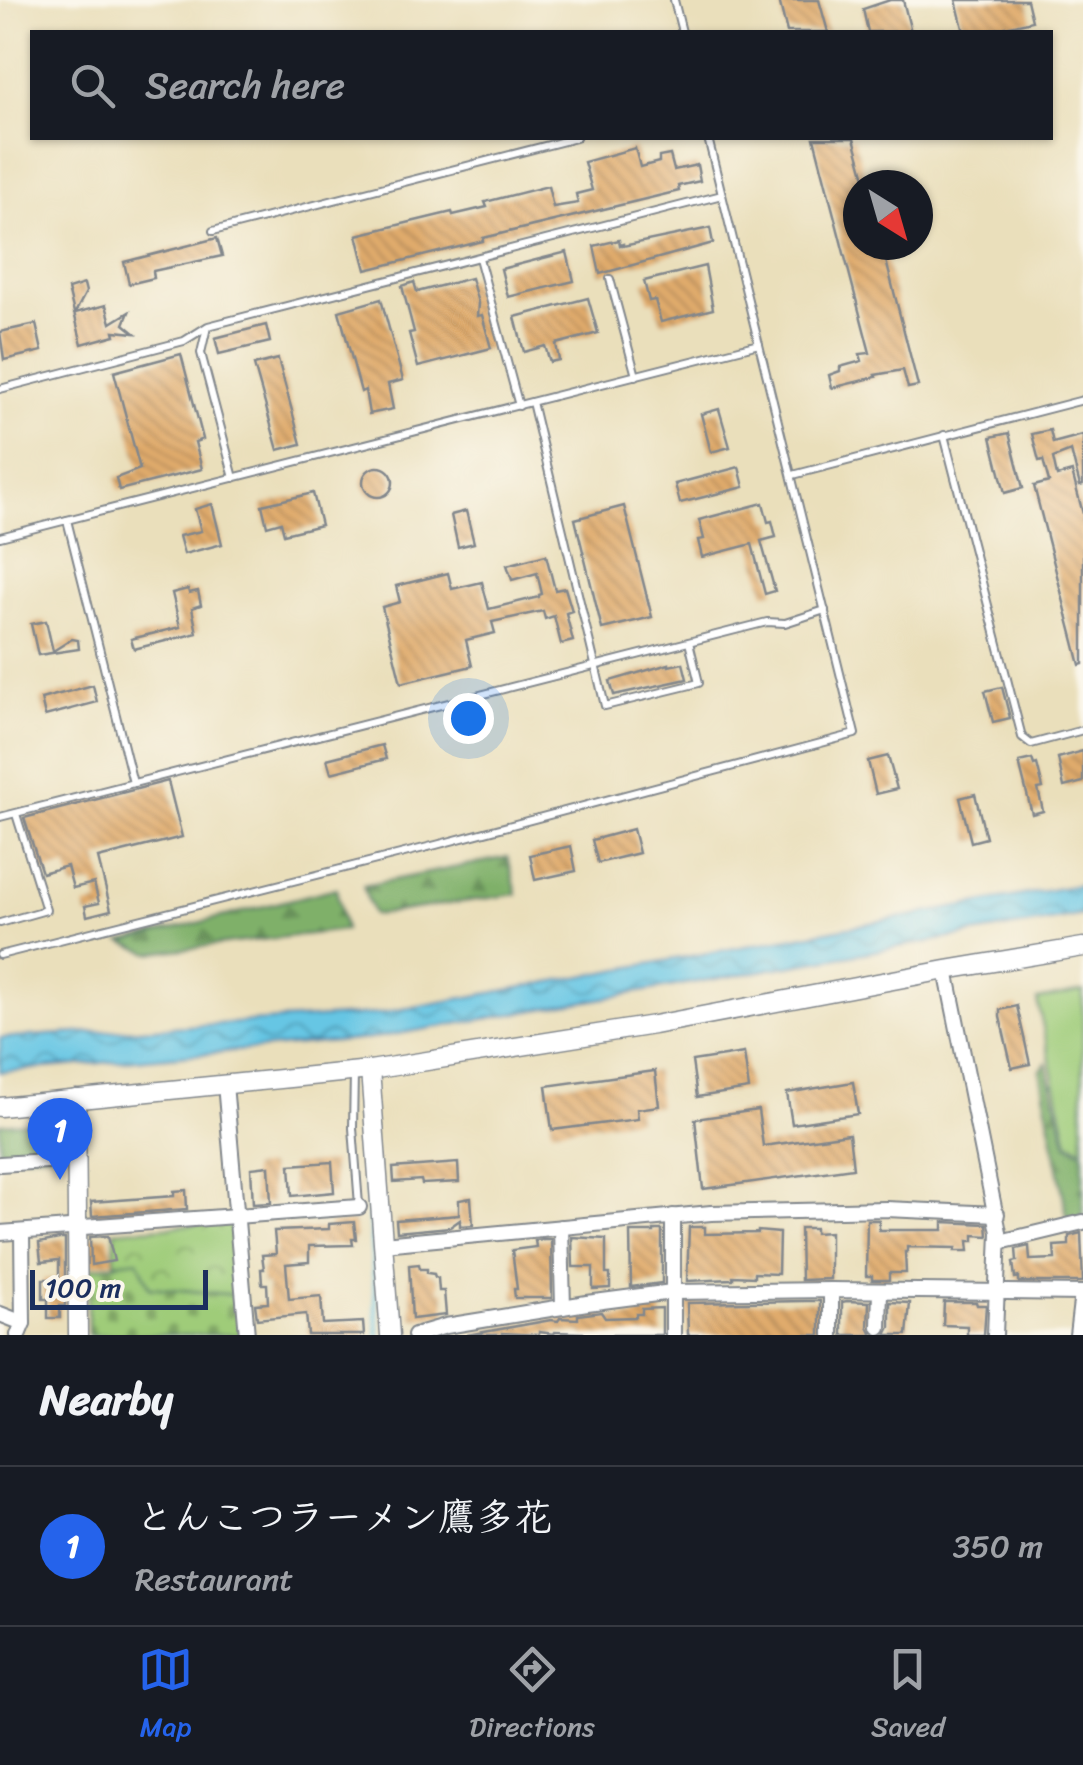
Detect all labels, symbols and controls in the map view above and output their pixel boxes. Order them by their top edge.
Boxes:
search box [30,30,1053,140]
text: Search here [145,52,345,119]
icon: search [65,58,120,113]
north arrow [843,170,933,260]
your location [443,693,494,744]
pin: 1 [28,1098,92,1180]
text: 100 m [45,1263,121,1312]
scale bar [30,1265,208,1310]
text: Nearby [40,1363,173,1437]
text: とんこつラーメン鷹多花 [135,1484,552,1551]
text: 1 [66,1518,79,1575]
text: 350 m [953,1518,1043,1575]
text: Restaurant [135,1551,293,1608]
tab: Map [138,1642,193,1751]
tab: Directions [469,1642,595,1751]
tab: Saved [871,1642,945,1751]

